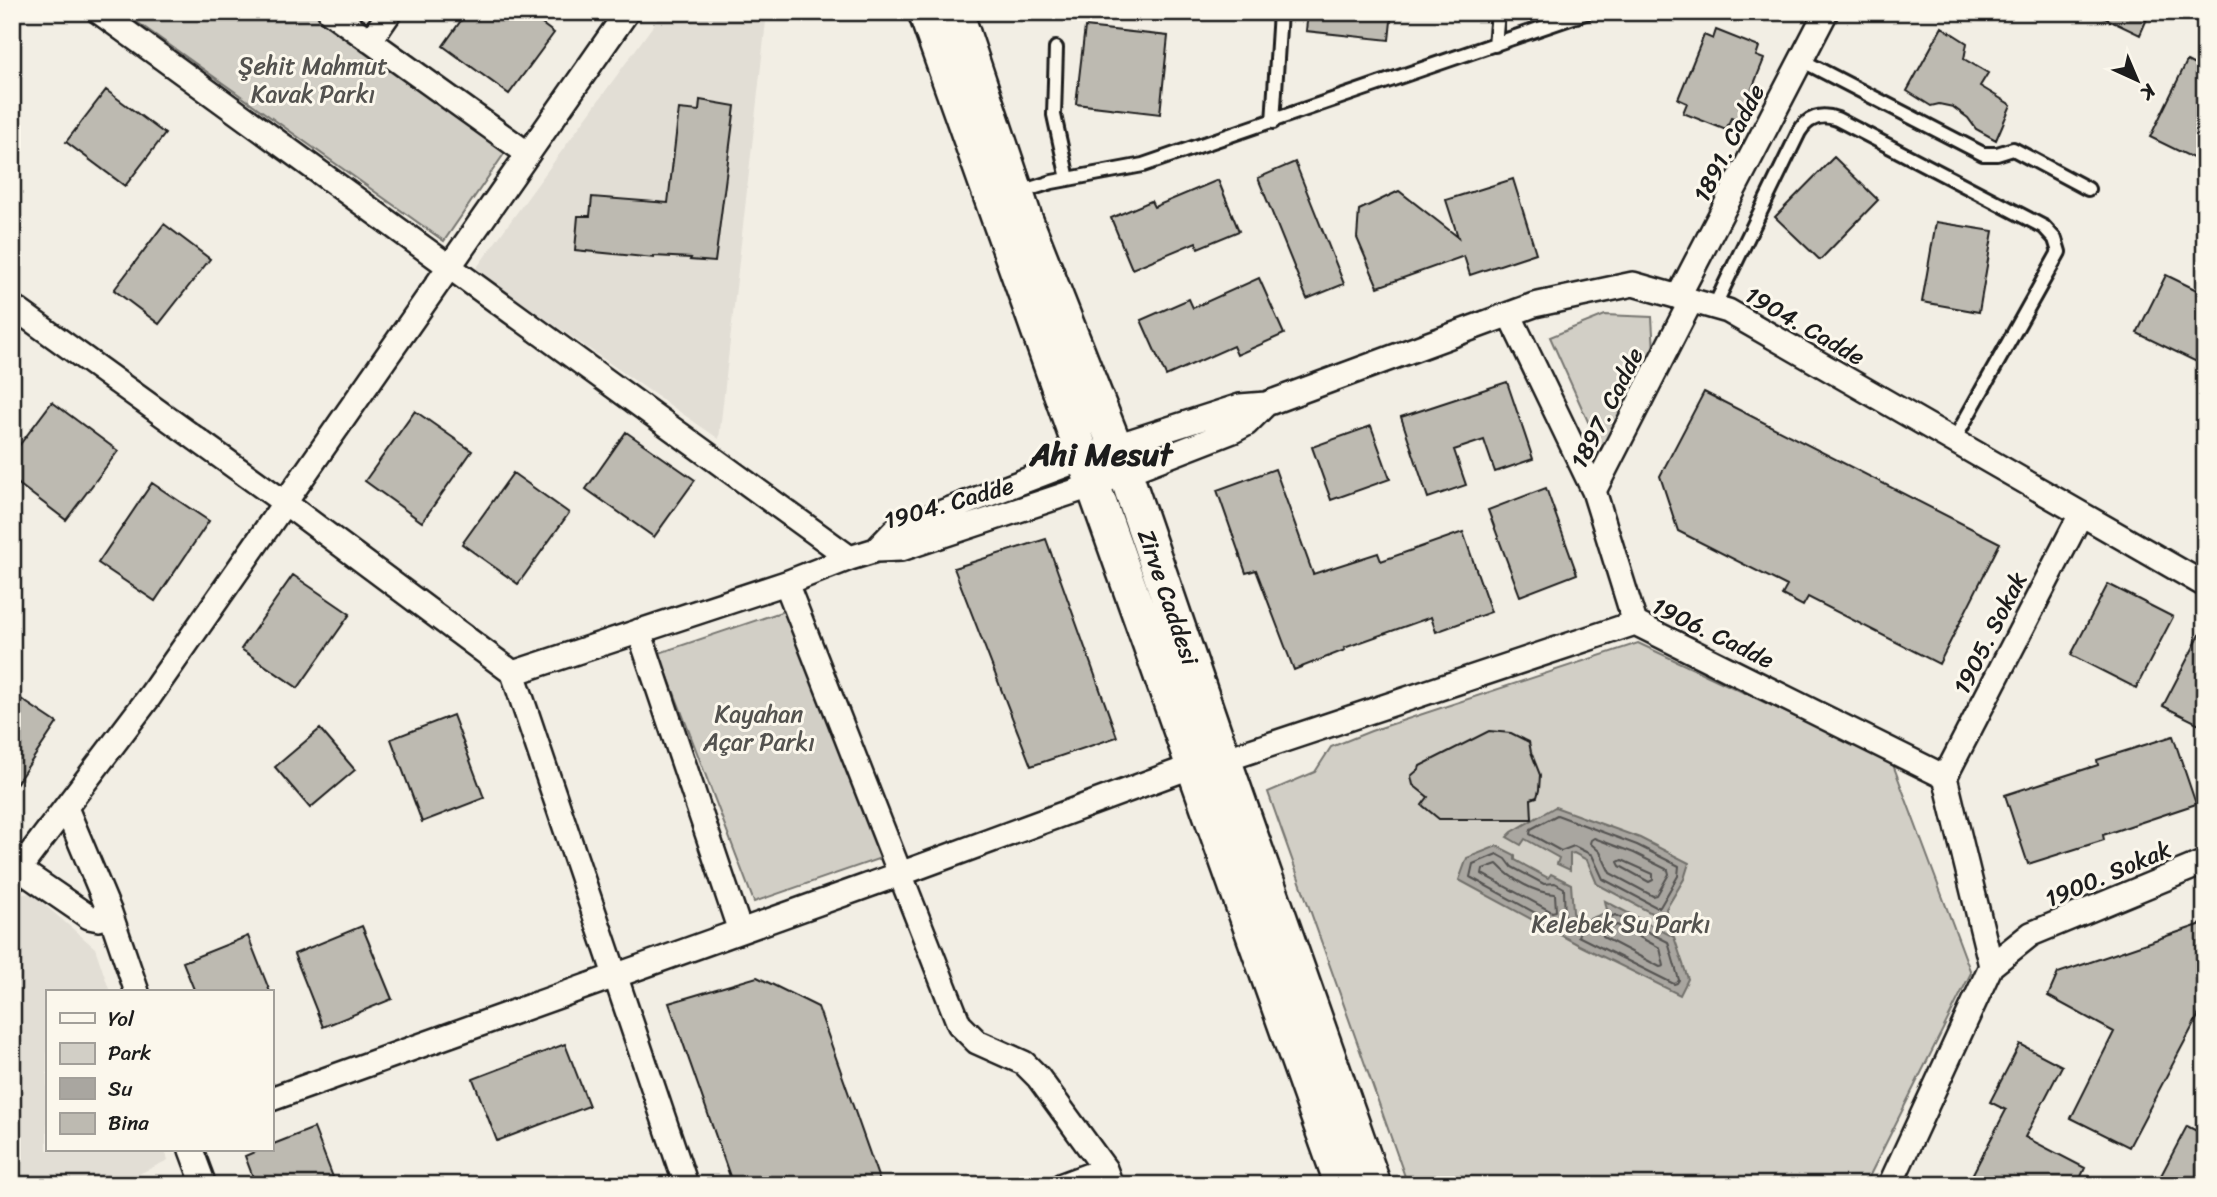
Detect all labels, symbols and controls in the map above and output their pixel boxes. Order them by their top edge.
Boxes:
park label: Şehit Mahmut Kavak Parkı [238,45,388,115]
north arrow [2102,46,2172,116]
text: K [2132,75,2165,109]
street label: 1891. Cadde [1681,76,1777,210]
street label: 1904. Cadde [1737,274,1873,378]
street label: 1897. Cadde [1558,340,1656,476]
district label: Ahi Mesut [1028,426,1174,483]
street label: 1904. Cadde [879,464,1019,542]
street label: Zirve Caddesi [1125,523,1211,672]
street label: 1905. Sokak [1941,564,2039,702]
street label: 1906. Cadde [1644,585,1782,681]
park label: Kayahan Açar Parkı [702,693,815,763]
street label: 1900. Sokak [2038,828,2178,919]
park label: Kelebek Su Parkı [1532,903,1711,945]
legend [46,990,273,1152]
text: Yol [108,1000,135,1038]
text: Park [108,1034,151,1072]
text: Su [108,1070,133,1108]
text: Bina [108,1104,149,1142]

